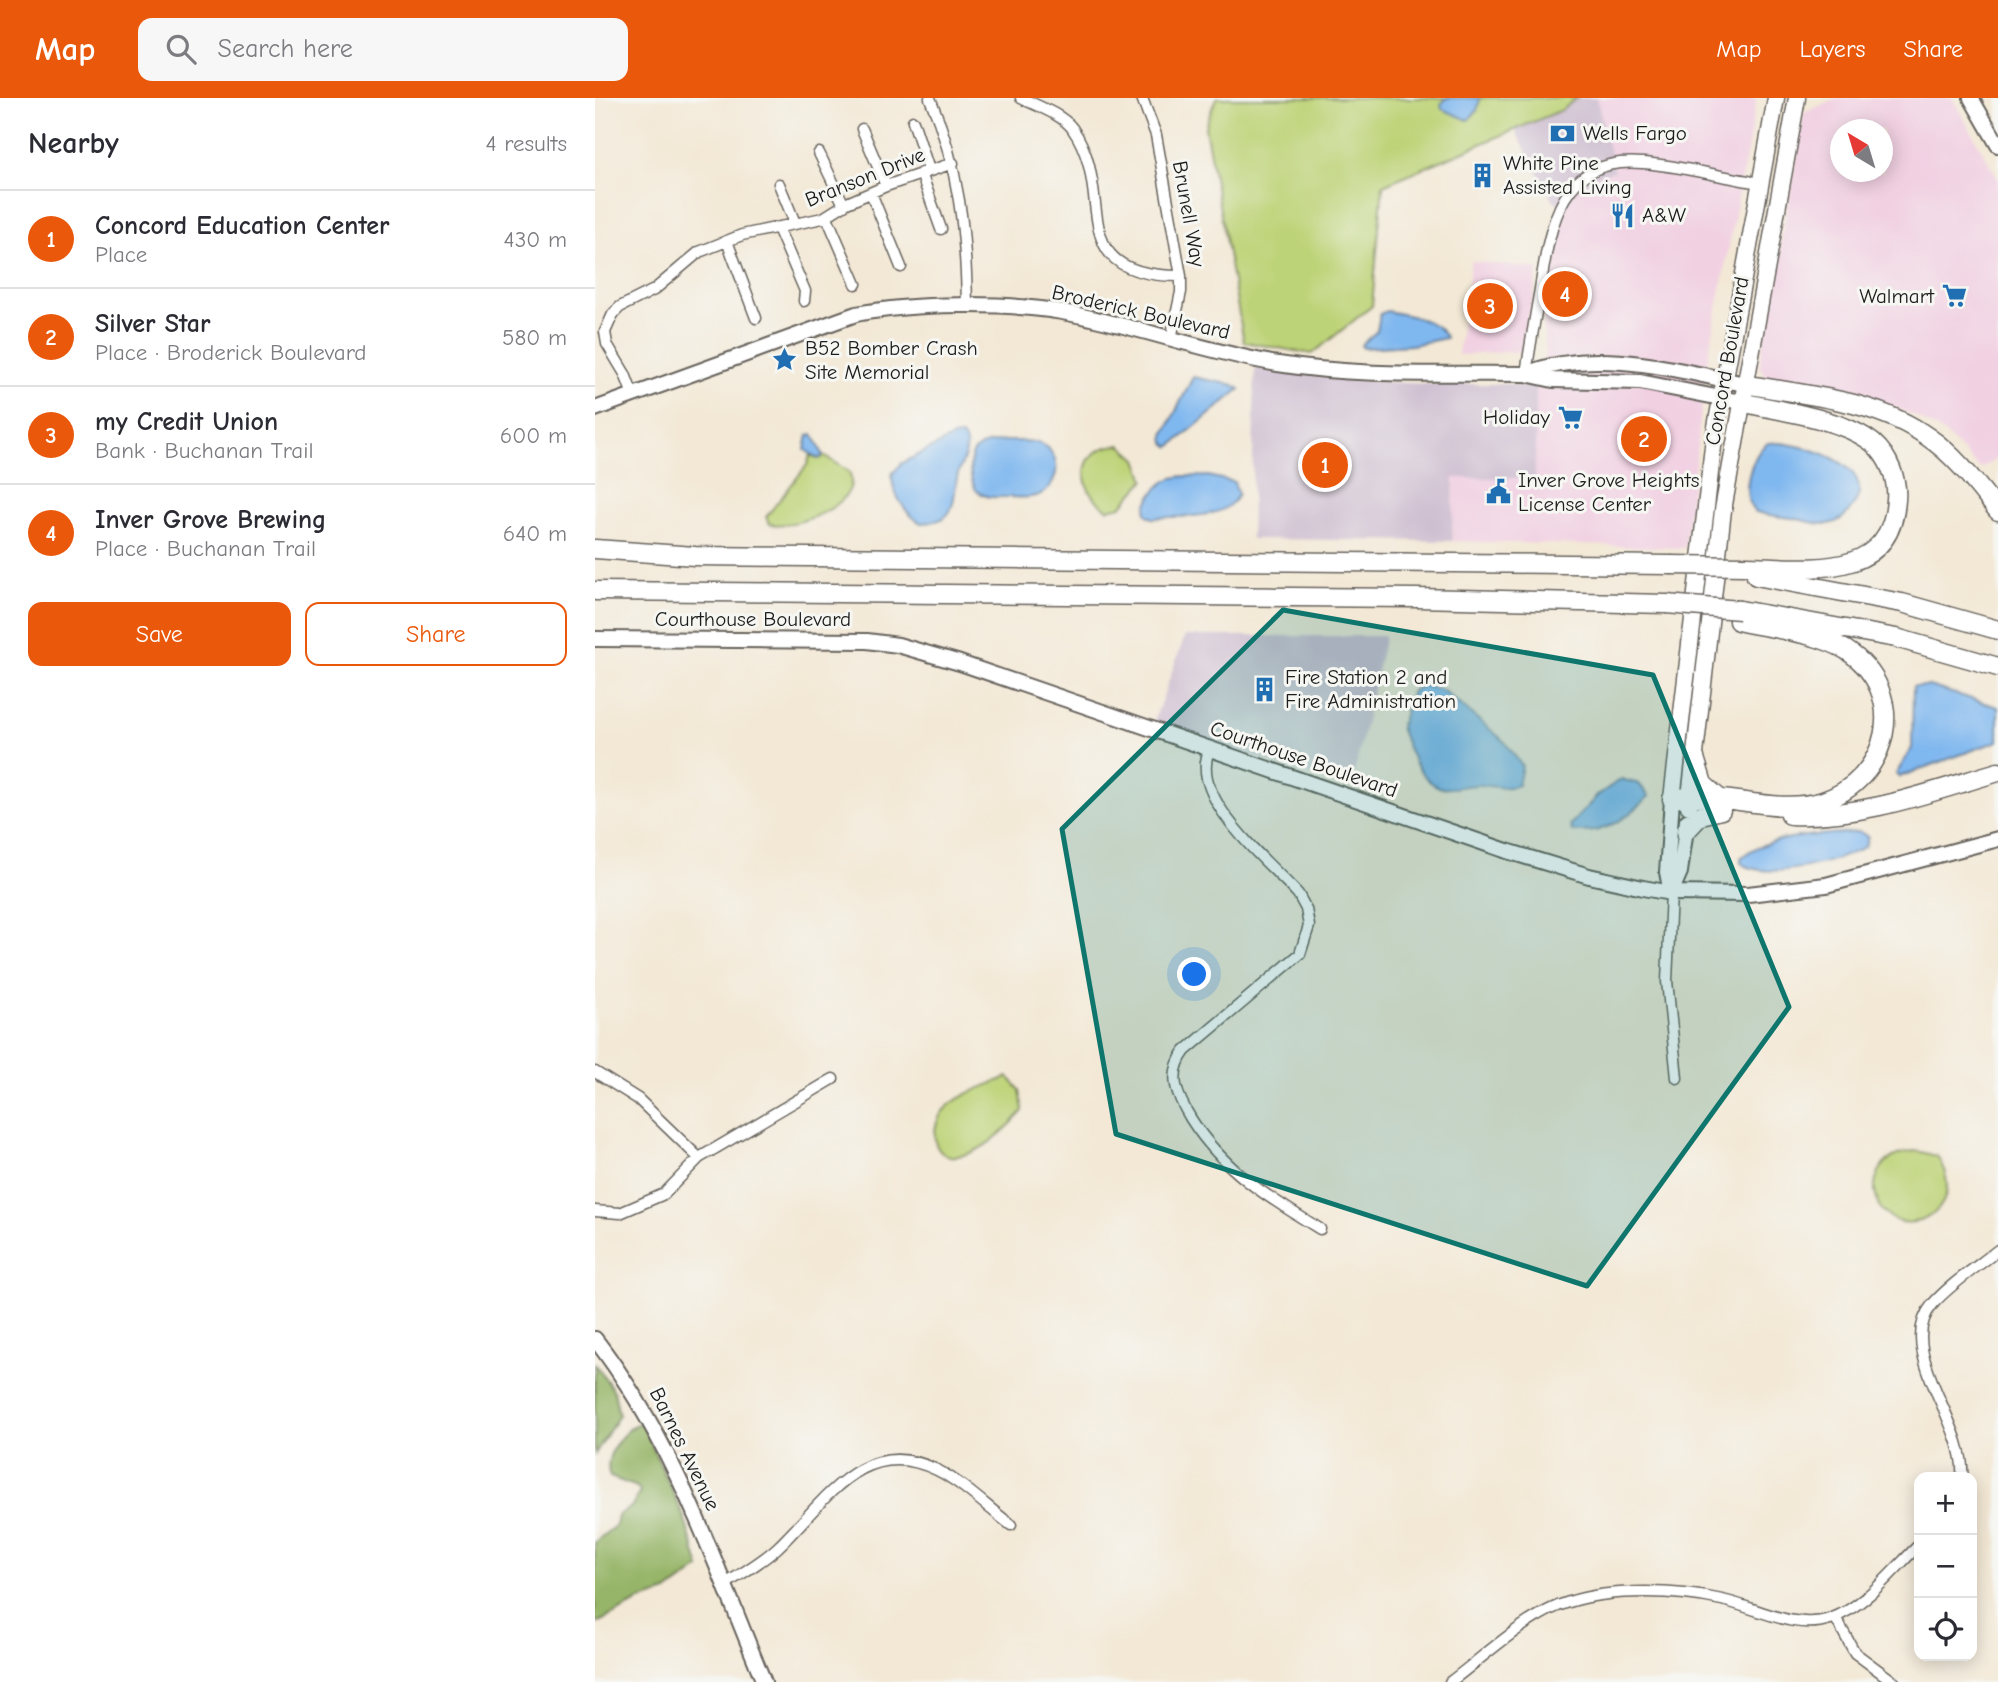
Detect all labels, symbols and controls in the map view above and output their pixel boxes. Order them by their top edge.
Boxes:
search box [138,18,628,81]
text: Map [35,30,96,68]
icon: search [162,30,200,68]
text: Search here [218,34,353,64]
text: Map [1716,35,1762,63]
text: Layers [1800,35,1865,63]
text: Share [1903,35,1963,63]
bank icon: Wells Fargo [1549,119,1577,147]
north arrow [1830,119,1893,182]
place label: Wells Fargo [1583,121,1687,145]
text: Nearby [28,126,119,161]
text: 4 results [485,130,567,157]
street label: Branson Drive [802,142,928,212]
place label: White Pine Assisted Living [1503,151,1632,199]
street label: Brunell Way [1168,159,1210,270]
building icon: White Pine Assisted Living [1469,161,1497,189]
restaurant icon: A&W [1608,201,1636,229]
place label: A&W [1642,203,1687,227]
text: Concord Education Center [95,211,390,241]
text: 1 [46,226,56,253]
text: 430 m [504,226,567,253]
text: Place [95,241,147,268]
pin: 4 [1542,268,1588,320]
street label: Concord Boulevard [1700,275,1754,447]
street label: Broderick Boulevard [1050,280,1232,344]
pin: 3 [1467,280,1513,332]
supermarket icon: Walmart [1940,282,1968,310]
place label: Walmart [1859,284,1935,308]
text: Silver Star [95,309,211,339]
text: 2 [45,324,57,351]
text: 580 m [502,324,567,351]
place label: B52 Bomber Crash Site Memorial [805,336,978,384]
text: Place · Broderick Boulevard [95,339,366,366]
place icon: B52 Bomber Crash Site Memorial [771,346,799,374]
supermarket icon: Holiday [1556,403,1584,431]
place label: Holiday [1483,405,1551,429]
text: my Credit Union [95,407,278,437]
pin: 2 [1621,413,1667,465]
text: 3 [45,422,57,449]
text: 600 m [500,422,567,449]
text: Bank · Buchanan Trail [95,437,314,464]
pin: 1 [1302,439,1348,491]
place label: Inver Grove Heights License Center [1518,468,1699,516]
public building icon: Inver Grove Heights License Center [1484,478,1512,506]
text: Inver Grove Brewing [95,505,326,535]
text: 4 [46,520,56,547]
text: 640 m [503,520,567,547]
text: Place · Buchanan Trail [95,535,316,562]
button: Save [28,602,291,666]
button: Share [305,602,567,666]
street label: Courthouse Boulevard [655,607,851,631]
place label: Fire Station 2 and Fire Administration [1285,665,1456,713]
building icon: Fire Station 2 and Fire Administration [1251,675,1279,703]
street label: Courthouse Boulevard [1207,716,1401,802]
your location [1177,957,1211,991]
street label: Barnes Avenue [645,1384,725,1514]
map controls [1914,1472,1977,1661]
button: + [1914,1472,1977,1535]
button: − [1914,1535,1977,1598]
button: locate [1914,1598,1977,1661]

